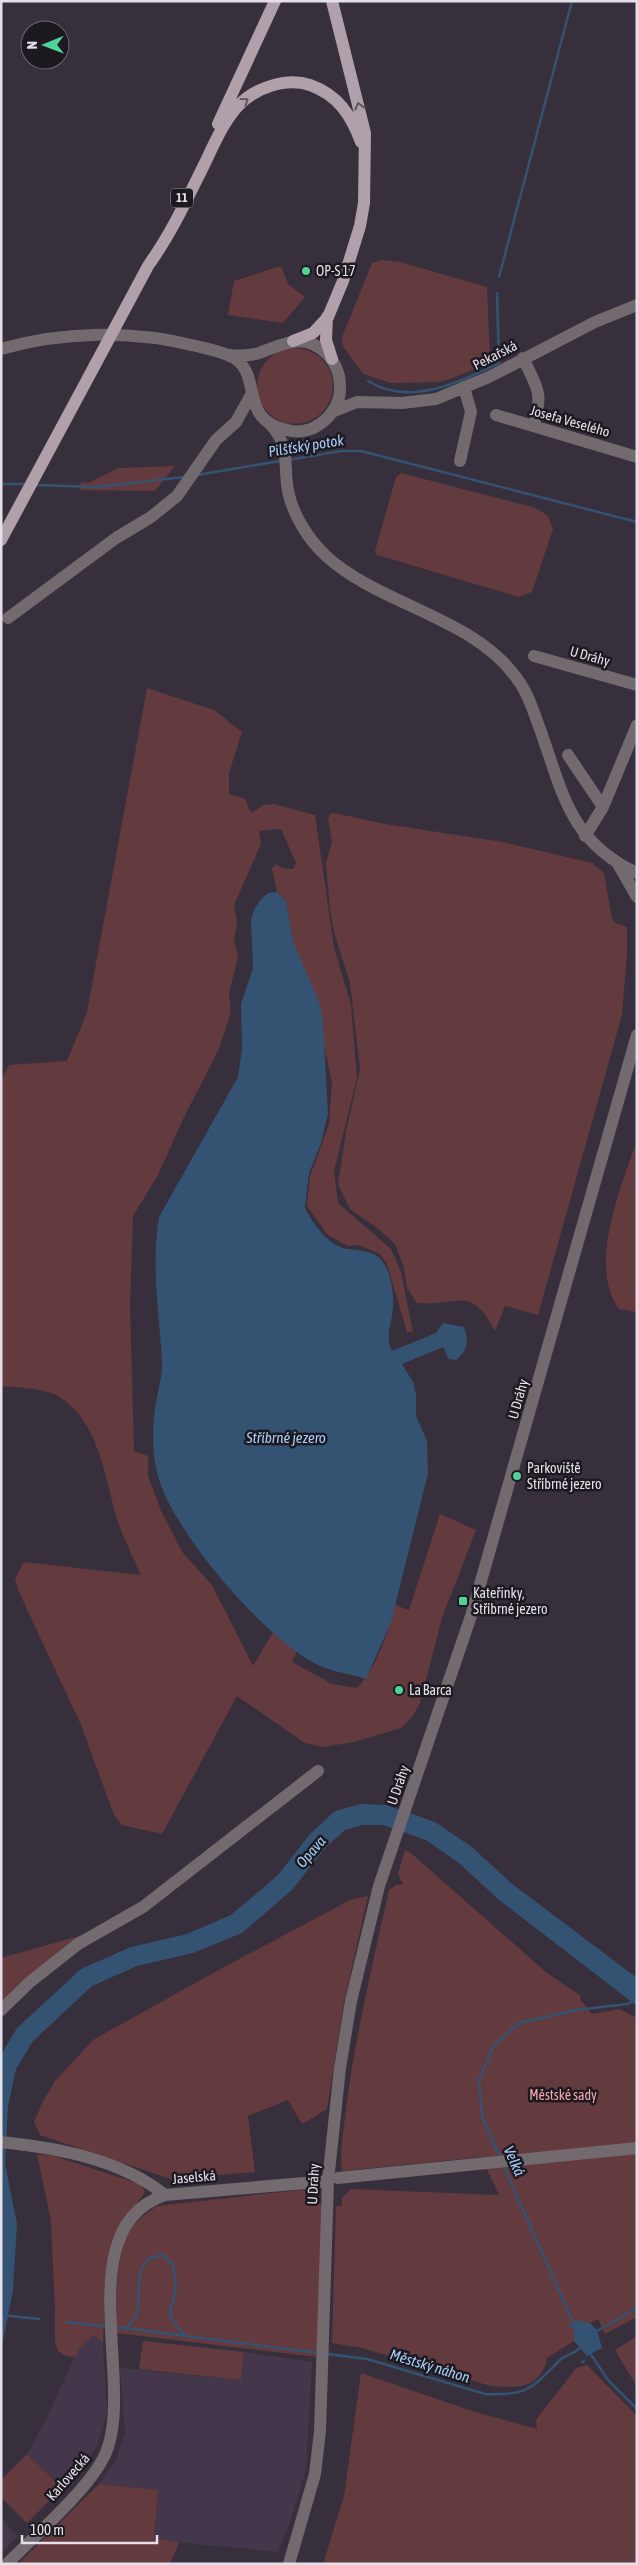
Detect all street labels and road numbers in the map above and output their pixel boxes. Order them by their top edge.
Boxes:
road number: 11 [171,188,193,208]
street label: Pekařská [470,337,520,373]
street label: Josefa Veselého [528,402,612,440]
street label: U Dráhy [568,643,612,669]
street label: U Dráhy [505,1377,531,1421]
street label: U Dráhy [384,1763,412,1807]
street label: U Dráhy [304,2163,322,2205]
street label: Jaselská [172,2167,216,2187]
street label: Karlovecká [43,2450,93,2504]

